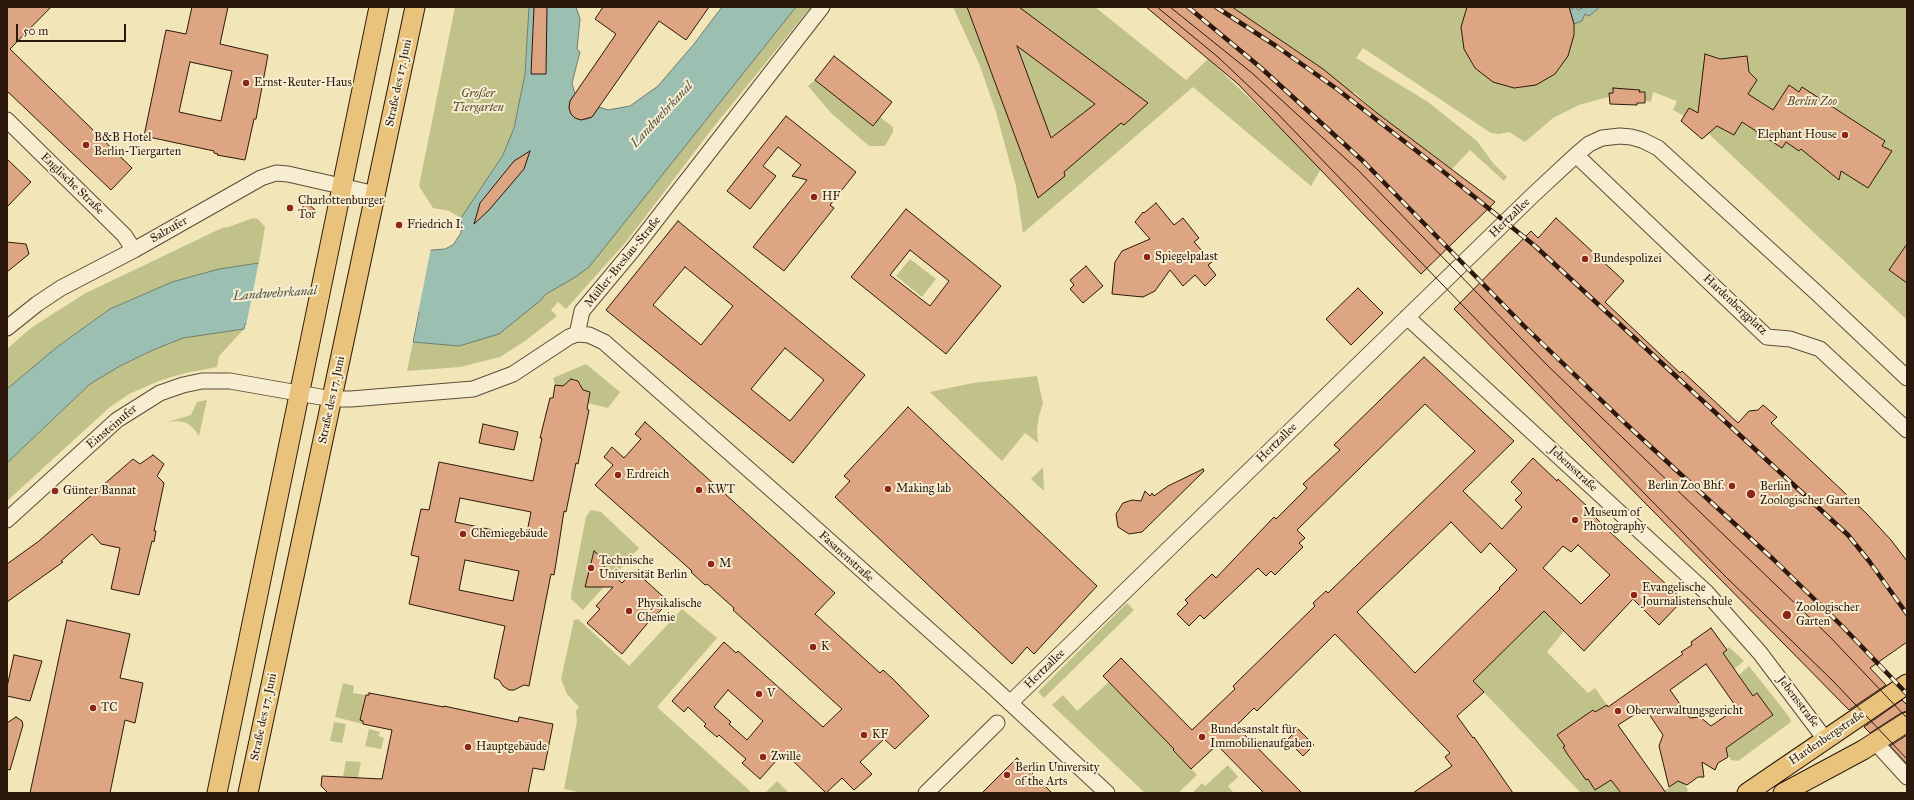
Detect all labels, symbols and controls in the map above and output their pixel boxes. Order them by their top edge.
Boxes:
scale bar [18,16,128,42]
text: 50 m [23,24,48,38]
street label: Straße des 17. Juni [383,38,415,128]
place label: Ernst-Reuter-Haus [254,76,352,90]
marker: Ernst-Reuter-Haus [241,78,251,88]
water label: Landwehrkanal [628,79,696,151]
park label: Großer Tiergarten [452,87,504,115]
park label: Berlin Zoo [1787,95,1837,109]
place label: Elephant House [1757,128,1837,142]
marker: Elephant House [1840,130,1850,140]
place label: B&B Hotel Berlin-Tiergarten [94,131,181,159]
marker: B&B Hotel Berlin-Tiergarten [81,140,91,150]
street label: Englische Straße [37,150,107,218]
place label: HF [822,190,840,204]
marker: HF [809,192,819,202]
place label: Charlottenburger Tor [298,194,383,222]
street label: Hertzallee [1487,195,1533,241]
marker: Charlottenburger Tor [285,203,295,213]
street label: Salzufer [148,214,190,246]
street label: Müller-Breslau-Straße [582,214,664,310]
place label: Friedrich I. [407,218,463,232]
marker: Friedrich I. [394,220,404,230]
place label: Spiegelpalast [1155,250,1218,264]
marker: Spiegelpalast [1142,252,1152,262]
place label: Bundespolizei [1593,252,1662,266]
marker: Bundespolizei [1580,254,1590,264]
street label: Hardenbergplatz [1700,272,1770,338]
water label: Landwehrkanal [232,283,318,305]
street label: Straße des 17. Juni [316,355,348,445]
street label: Einsteinufer [84,402,140,452]
street label: Hertzallee [1254,420,1300,466]
street label: Jebensstraße [1546,443,1600,495]
place label: Erdreich [626,468,669,482]
marker: Erdreich [613,470,623,480]
place label: Berlin Zoo Bhf. [1648,479,1724,493]
place label: Berlin Zoologischer Garten [1760,480,1860,508]
marker: Berlin Zoo Bhf. [1727,481,1737,491]
place label: Making lab [896,482,951,496]
place label: KWT [707,483,735,497]
place label: Günter Bannat [63,484,136,498]
marker: Making lab [883,484,893,494]
marker: KWT [694,485,704,495]
marker: Günter Bannat [50,486,60,496]
marker: Berlin Zoologischer Garten [1745,488,1757,500]
place label: Museum of Photography [1583,506,1646,534]
marker: Museum of Photography [1570,515,1580,525]
place label: Chemiegebäude [471,527,548,541]
street label: Fasanenstraße [815,528,877,586]
marker: Chemiegebäude [458,529,468,539]
place label: Technische Universität Berlin [599,554,687,582]
place label: M [719,557,731,571]
marker: M [706,559,716,569]
marker: Technische Universität Berlin [586,563,596,573]
place label: Evangelische Journalistenschule [1642,581,1732,609]
marker: Evangelische Journalistenschule [1629,590,1639,600]
place label: Physikalische Chemie [637,597,702,625]
place label: Zoologischer Garten [1796,601,1860,629]
marker: Physikalische Chemie [624,606,634,616]
marker: Zoologischer Garten [1781,609,1793,621]
place label: K [821,640,830,654]
marker: K [808,642,818,652]
street label: Hertzallee [1022,646,1068,692]
street label: Straße des 17. Juni [248,672,280,762]
street label: Jebensstraße [1774,673,1822,731]
place label: V [767,687,775,701]
marker: V [754,689,764,699]
place label: TC [101,701,117,715]
marker: TC [88,703,98,713]
place label: Oberverwaltungsgericht [1626,704,1743,718]
marker: Oberverwaltungsgericht [1613,706,1623,716]
street label: Hardenbergstraße [1787,708,1867,768]
place label: Bundesanstalt für Immobilienaufgaben [1210,723,1312,751]
place label: KF [872,728,888,742]
marker: KF [859,730,869,740]
marker: Bundesanstalt für Immobilienaufgaben [1197,732,1207,742]
place label: Hauptgebäude [476,740,547,754]
marker: Hauptgebäude [463,742,473,752]
place label: Zwille [771,750,801,764]
marker: Zwille [758,752,768,762]
place label: Berlin University of the Arts [1015,761,1099,789]
marker: Berlin University of the Arts [1002,770,1012,780]

